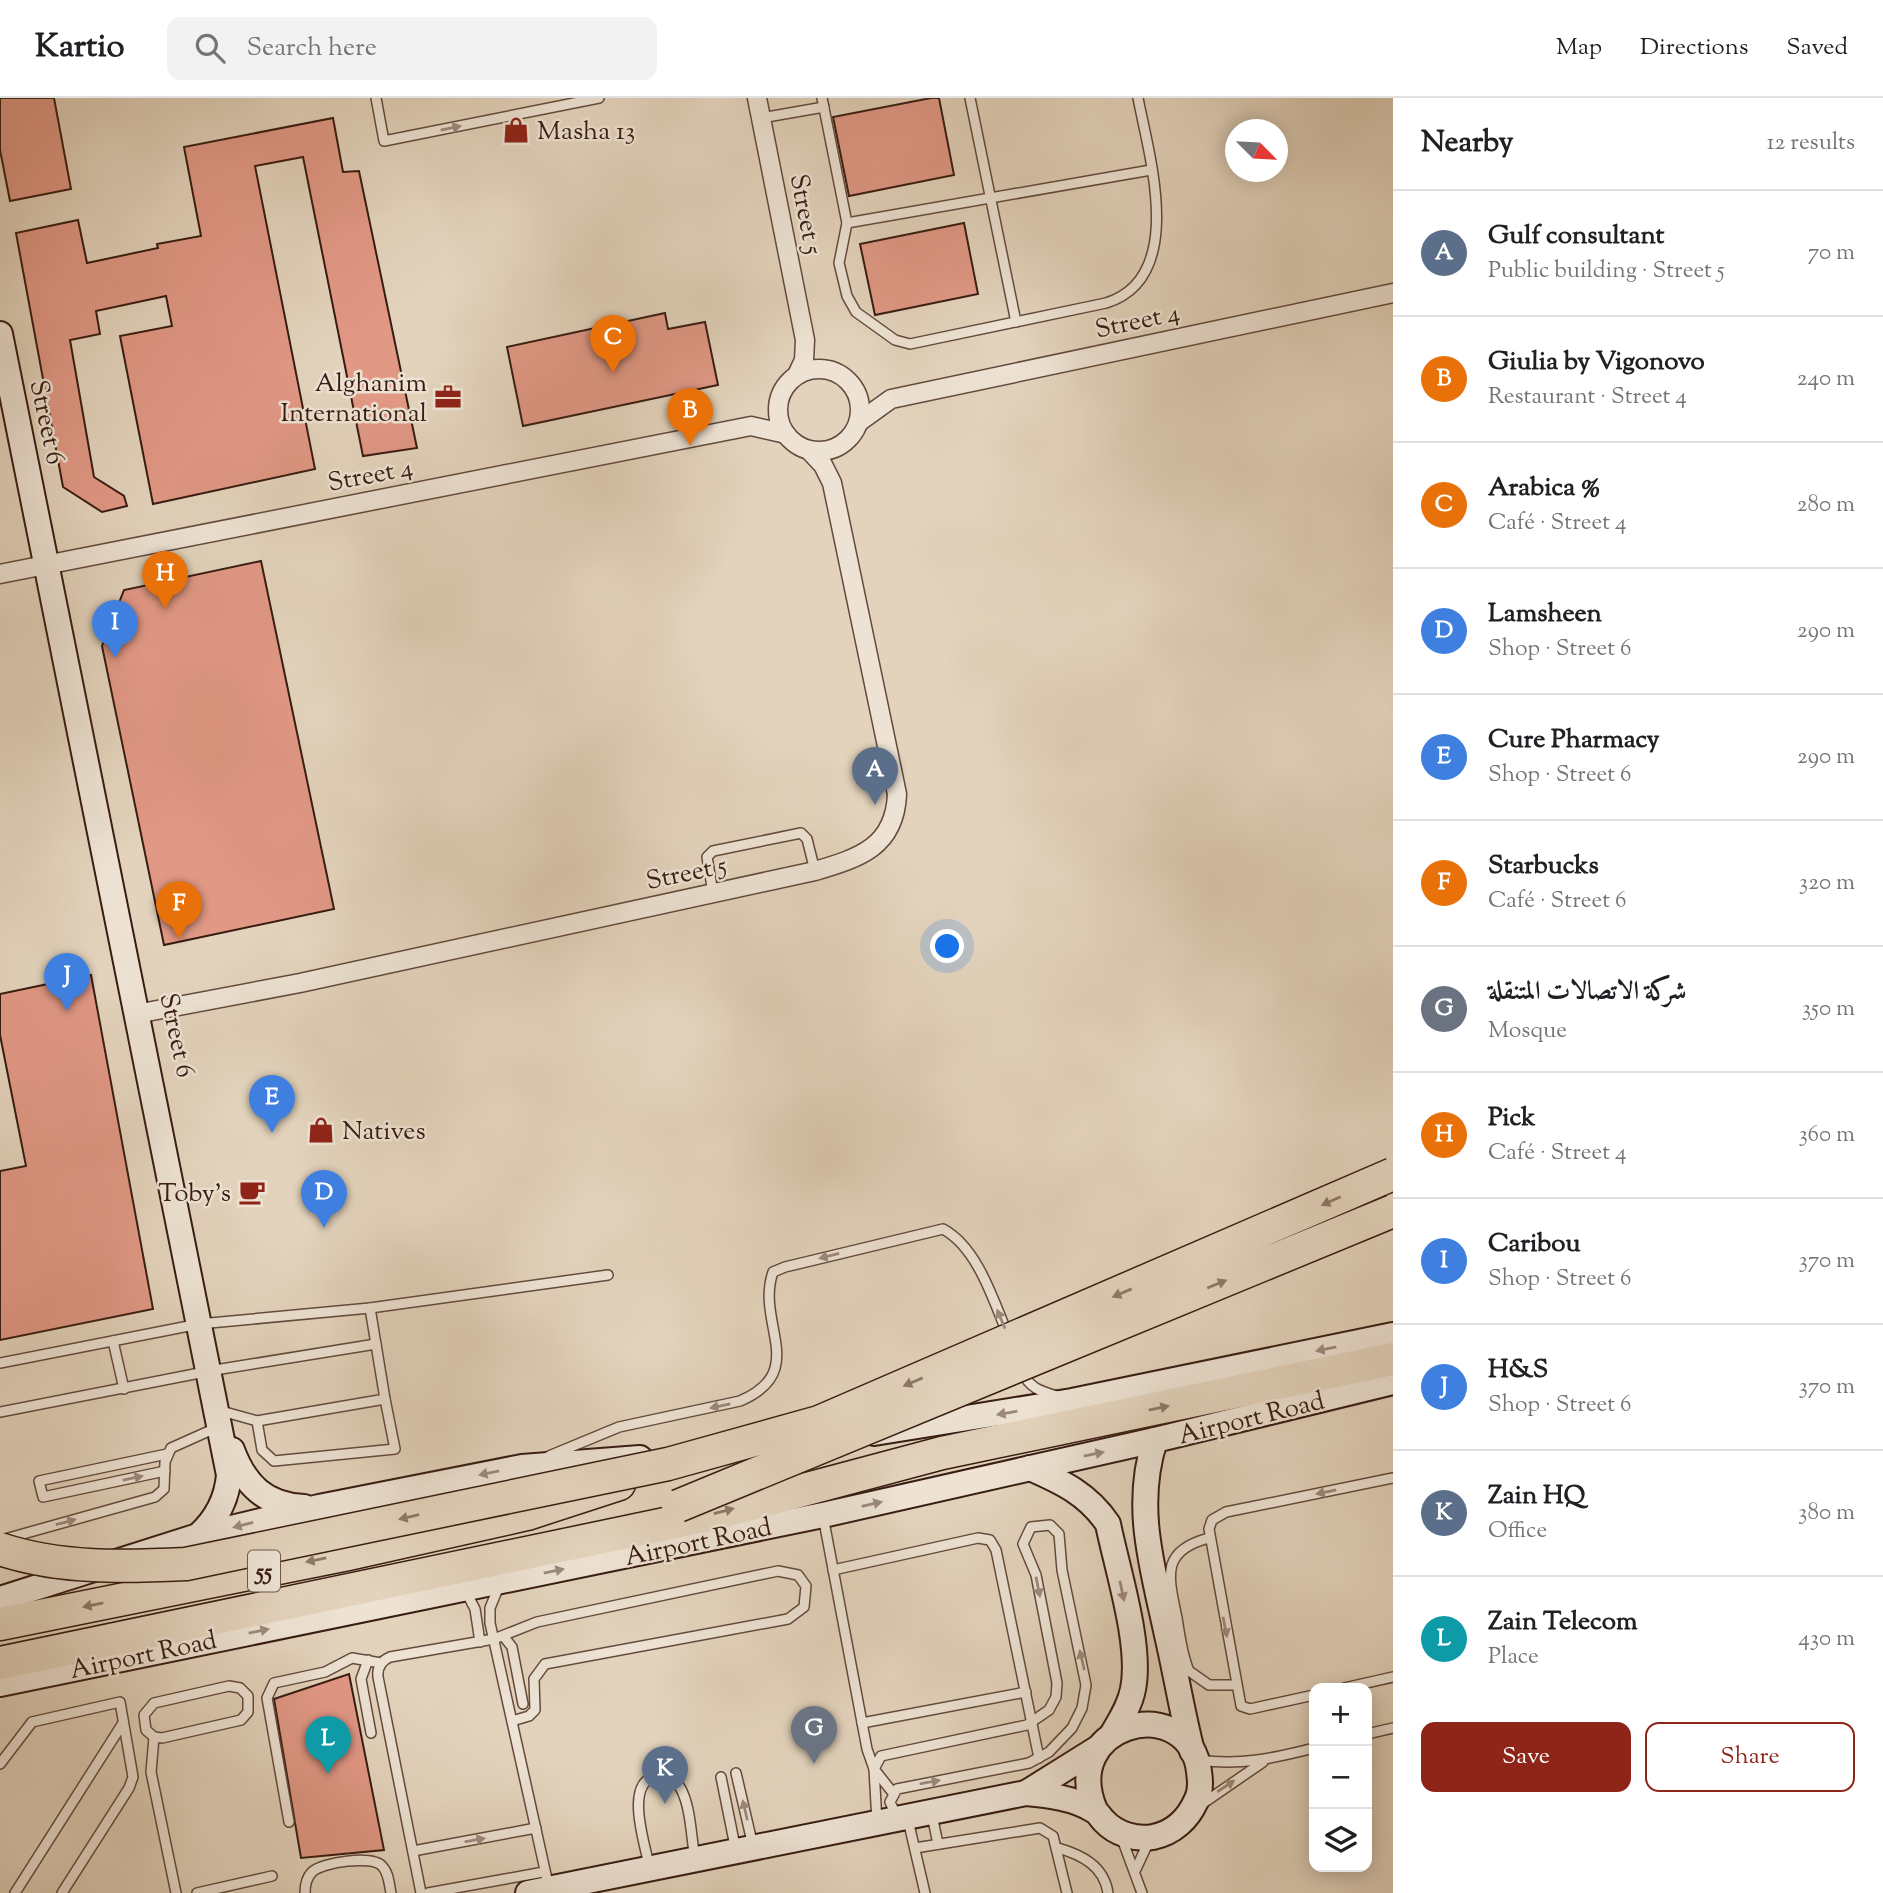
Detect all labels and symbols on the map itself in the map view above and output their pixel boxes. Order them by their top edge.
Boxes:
place label: Masha 13 [537,114,635,151]
shop icon: Masha 13 [501,115,531,145]
north arrow [1225,119,1288,182]
one-way arrow [440,122,462,133]
street label: Street 5 [779,171,831,258]
street label: Street 4 [1092,295,1183,349]
pin: C [590,315,636,373]
place label: Alghanim International [281,366,427,433]
street label: Street 6 [19,377,73,468]
office icon: Alghanim International [433,382,463,412]
pin: B [667,388,713,446]
street label: Street 4 [325,450,416,503]
pin: H [142,551,188,609]
pin: I [92,600,138,658]
pin: A [852,747,898,805]
street label: Street 5 [643,848,730,901]
pin: F [156,881,202,939]
your location [930,929,964,963]
pin: J [44,953,90,1011]
street label: Street 6 [149,990,203,1081]
pin: E [249,1075,295,1133]
place label: Natives [342,1114,426,1151]
shop icon: Natives [306,1115,336,1145]
pin: D [301,1170,347,1228]
place label: Toby's [158,1176,231,1213]
cafe icon: Toby's [237,1177,267,1207]
one-way arrow [1320,1196,1341,1207]
one-way arrow [818,1251,840,1262]
one-way arrow [1206,1278,1227,1289]
one-way arrow [1112,1288,1133,1299]
one-way arrow [995,1309,1006,1330]
one-way arrow [1315,1343,1337,1354]
one-way arrow [903,1376,923,1388]
street label: Airport Road [1175,1383,1329,1455]
one-way arrow [709,1400,731,1411]
one-way arrow [1148,1402,1170,1413]
one-way arrow [996,1408,1018,1419]
one-way arrow [1083,1448,1105,1459]
one-way arrow [478,1468,500,1479]
one-way arrow [122,1472,144,1483]
one-way arrow [1315,1486,1337,1497]
one-way arrow [862,1498,884,1509]
one-way arrow [713,1505,735,1516]
street label: Airport Road [622,1510,776,1577]
one-way arrow [398,1512,420,1523]
one-way arrow [55,1516,77,1527]
one-way arrow [232,1520,254,1531]
road number: 55 [248,1550,280,1591]
one-way arrow [305,1555,327,1566]
one-way arrow [543,1565,565,1576]
one-way arrow [1033,1576,1044,1598]
one-way arrow [1117,1580,1128,1602]
one-way arrow [82,1600,104,1611]
one-way arrow [1220,1616,1231,1638]
street label: Airport Road [67,1623,221,1690]
one-way arrow [248,1625,270,1636]
one-way arrow [1076,1649,1087,1671]
pin: G [791,1706,837,1764]
pin: L [305,1716,351,1774]
pin: K [642,1746,688,1804]
one-way arrow [919,1776,941,1787]
one-way arrow [1217,1779,1235,1793]
one-way arrow [739,1799,750,1821]
one-way arrow [464,1834,486,1845]

